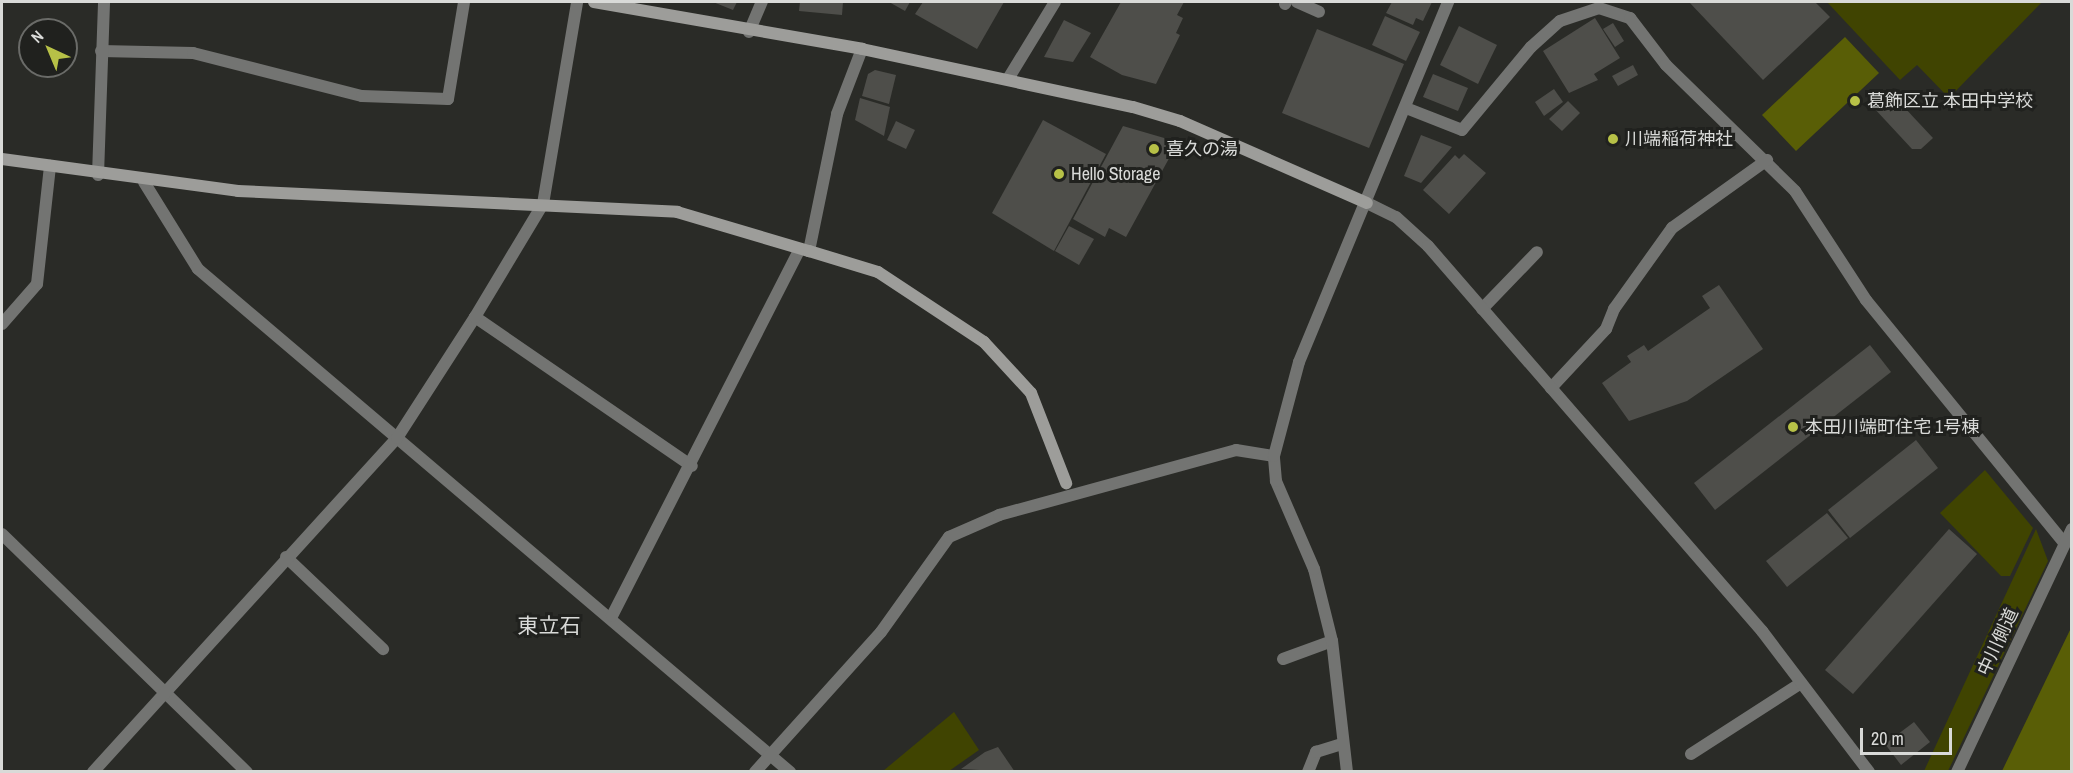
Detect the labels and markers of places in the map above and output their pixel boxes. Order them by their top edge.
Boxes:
place label: 葛飾区立 本田中学校 [1867,90,2033,112]
marker: 葛飾区立 本田中学校 [1848,94,1862,108]
place label: 川端稲荷神社 [1625,128,1733,150]
marker: 川端稲荷神社 [1606,132,1620,146]
place label: 喜久の湯 [1166,138,1238,160]
marker: 喜久の湯 [1147,142,1161,156]
place label: Hello Storage [1071,163,1160,185]
marker: Hello Storage [1052,167,1066,181]
place label: 本田川端町住宅 1号棟 [1805,416,1979,438]
marker: 本田川端町住宅 1号棟 [1786,420,1800,434]

